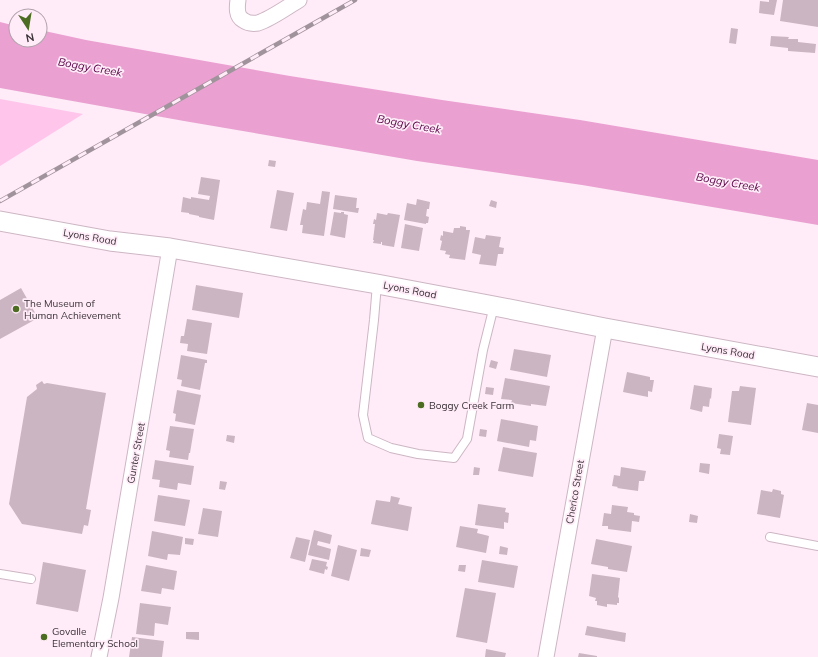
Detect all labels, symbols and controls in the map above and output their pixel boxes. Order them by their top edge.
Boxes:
north arrow [8,8,48,48]
text: N [25,30,36,45]
water label: Boggy Creek [57,54,123,80]
water label: Boggy Creek [376,111,442,137]
water label: Boggy Creek [695,169,761,195]
street label: Lyons Road [62,226,118,248]
street label: Lyons Road [382,278,438,302]
place label: The Museum of Human Achievement [24,297,121,322]
marker: The Museum of Human Achievement [11,304,21,314]
street label: Lyons Road [700,340,756,362]
place label: Boggy Creek Farm [429,399,515,412]
marker: Boggy Creek Farm [416,400,426,410]
street label: Gunter Street [124,421,148,485]
street label: Cherico Street [563,458,587,525]
place label: Govalle Elementary School [52,625,138,650]
marker: Govalle Elementary School [39,632,49,642]

